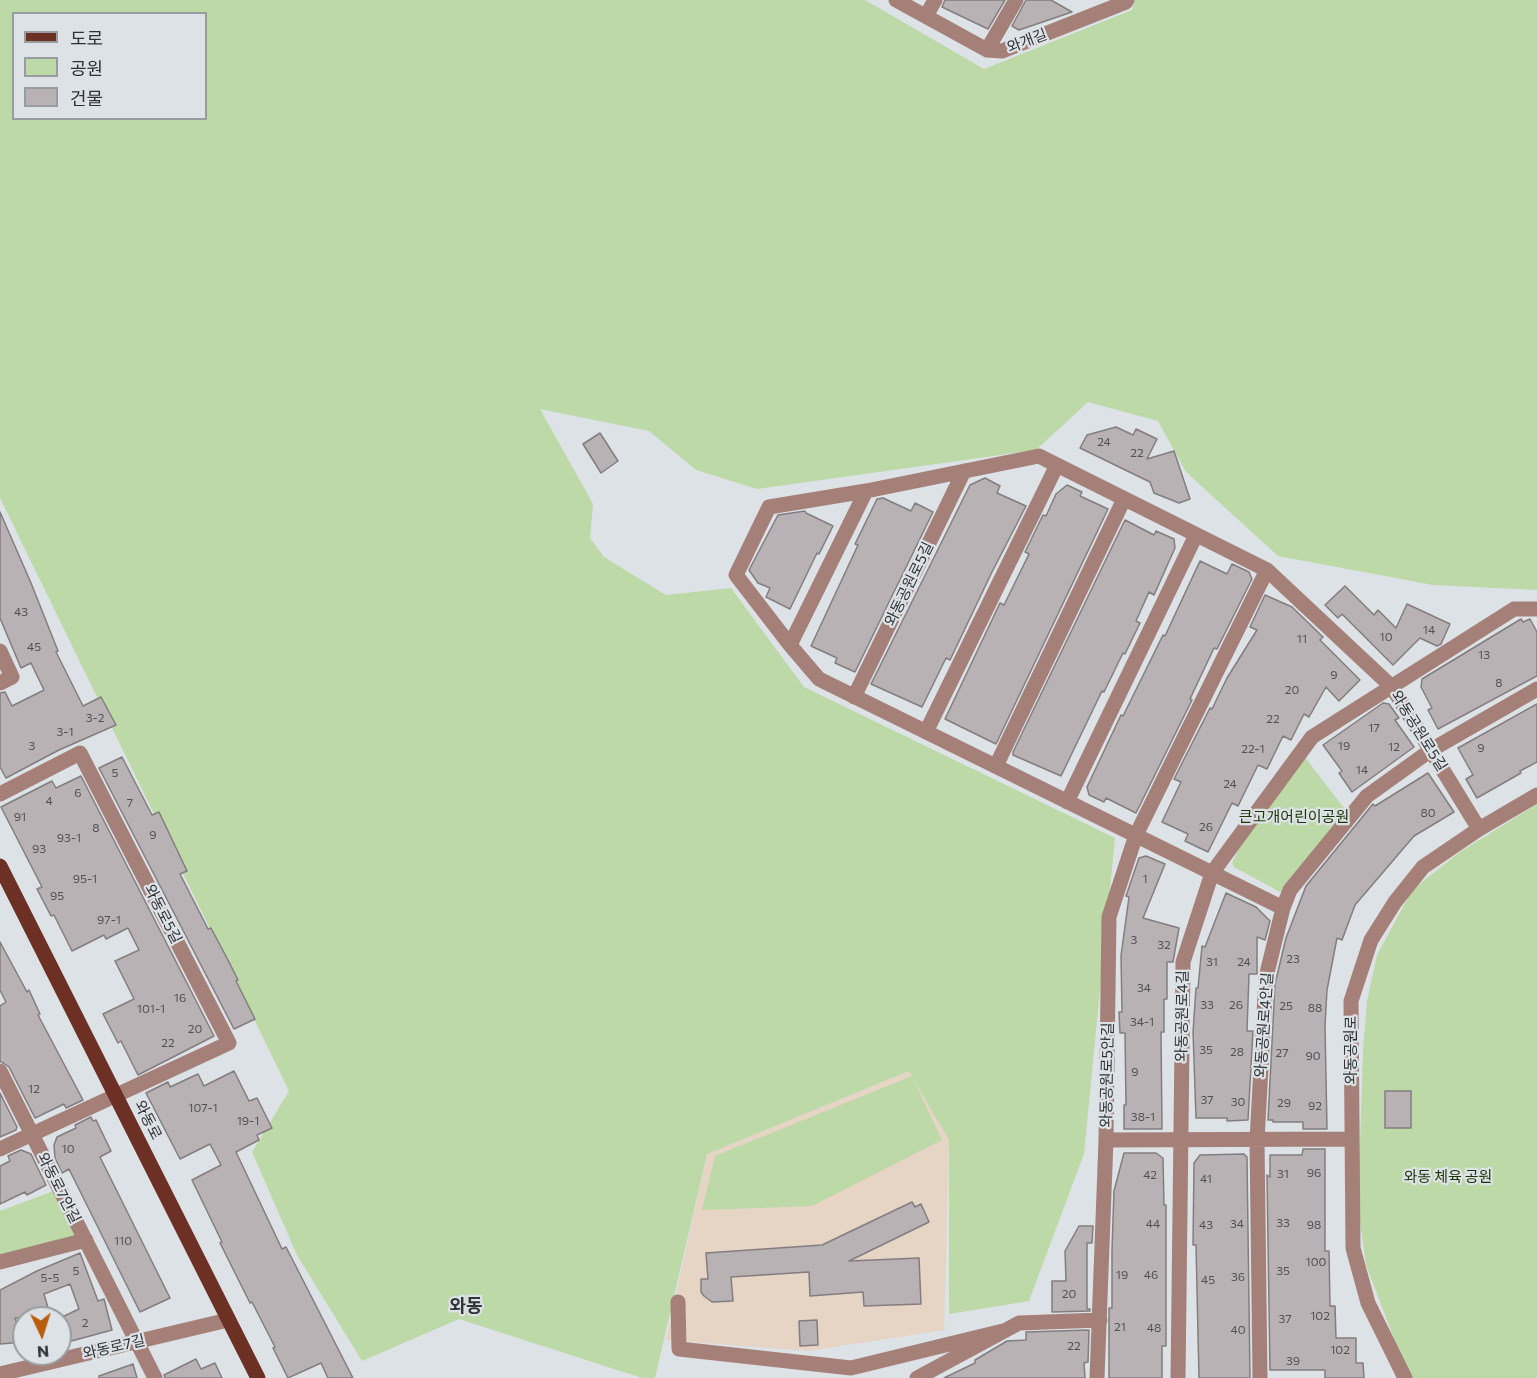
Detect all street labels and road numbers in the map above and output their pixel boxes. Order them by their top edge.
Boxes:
street label: 와개길 [1004,25,1050,57]
street label: 와동공원로5길 [881,539,937,629]
street label: 와동공원로5길 [1387,687,1451,775]
street label: 와동로5길 [140,881,186,947]
street label: 와동공원로4길 [1172,970,1192,1062]
street label: 와동공원로4안길 [1251,972,1277,1078]
street label: 와동공원로 [1342,1016,1360,1084]
street label: 와동공원로5안길 [1097,1022,1117,1128]
street label: 와동로 [131,1097,165,1143]
street label: 와동로7안길 [34,1150,84,1226]
street label: 와동로7길 [81,1331,147,1363]

